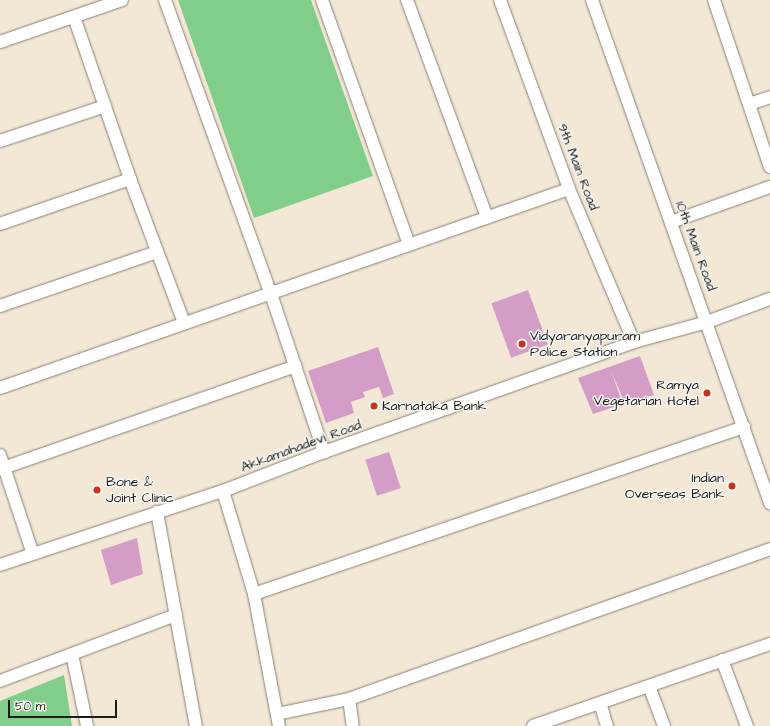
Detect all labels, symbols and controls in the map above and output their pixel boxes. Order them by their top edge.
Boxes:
street label: 9th Main Road [554,121,602,213]
street label: 10th Main Road [672,199,720,293]
place label: Vidyaranyapuram Police Station [530,328,640,360]
marker: Vidyaranyapuram Police Station [517,339,527,349]
place label: Ramya Vegetarian Hotel [594,377,699,410]
marker: Ramya Vegetarian Hotel [702,388,712,398]
place label: Karnataka Bank [382,398,486,414]
marker: Karnataka Bank [369,401,379,411]
street label: Akkamahadevi Road [238,416,364,476]
place label: Indian Overseas Bank [625,470,724,502]
place label: Bone & Joint Clinic [106,474,174,506]
marker: Indian Overseas Bank [727,481,737,491]
marker: Bone & Joint Clinic [91,484,103,496]
scale bar [10,692,119,718]
text: 50 m [15,698,45,715]

